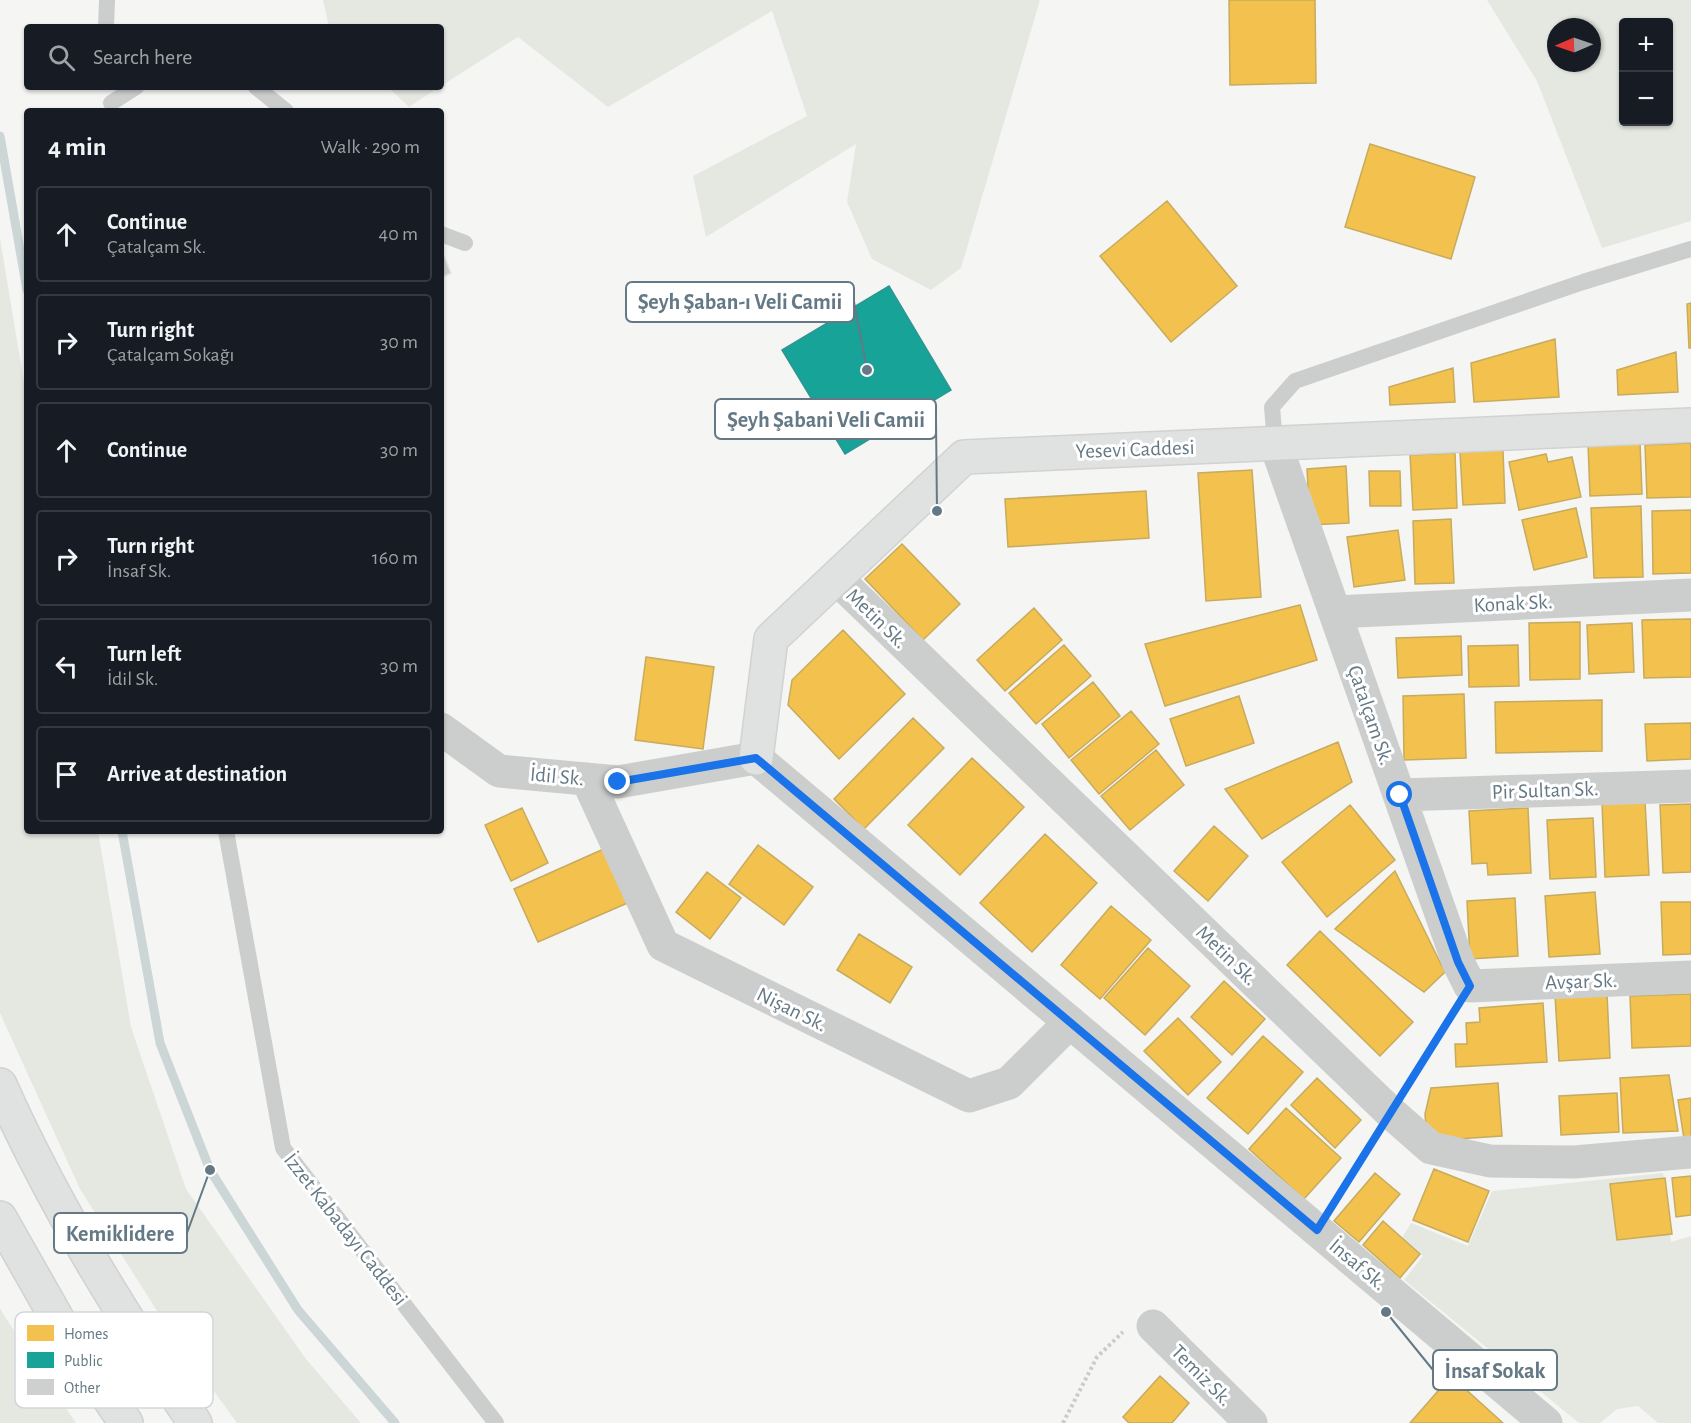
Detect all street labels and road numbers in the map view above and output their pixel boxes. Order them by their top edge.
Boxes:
street label: Yesevi Caddesi [1075,437,1195,462]
street label: Metin Sk. [842,584,911,652]
street label: Konak Sk. [1473,591,1553,616]
street label: Çatalçam Sk. [1344,663,1397,768]
street label: İdil Sk. [529,763,585,789]
street label: Pir Sultan Sk. [1491,778,1599,803]
street label: Metin Sk. [1192,921,1261,989]
street label: Avşar Sk. [1545,970,1617,993]
street label: Nişan Sk. [753,984,830,1035]
street label: İzzet Kabadayı Caddesi [280,1149,412,1309]
street label: İnsaf Sk. [1325,1234,1391,1294]
street label: Temiz Sk. [1167,1341,1236,1410]

